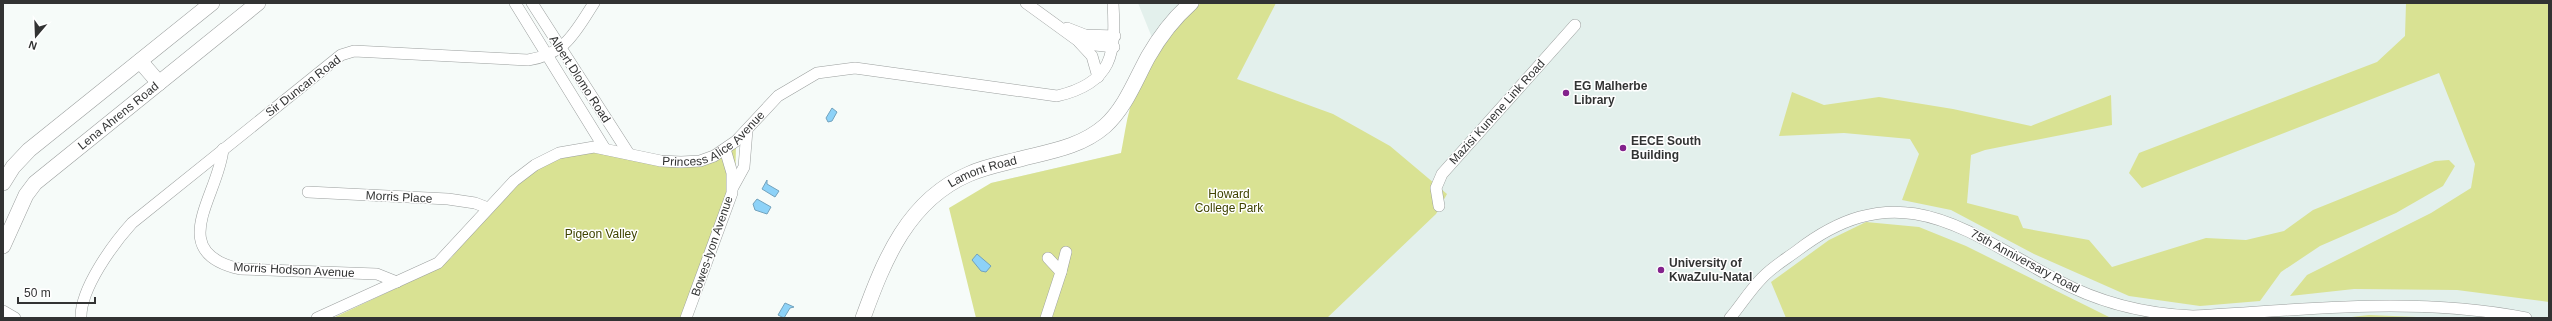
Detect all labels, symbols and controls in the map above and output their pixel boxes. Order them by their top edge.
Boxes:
north arrow [16,16,56,56]
street label: Albert Dlomo Road [547,33,613,125]
text: N [27,38,38,52]
street label: Sir Duncan Road [263,52,343,120]
street label: Mazisi Kunene Link Road [1446,57,1548,167]
street label: Lena Ahrens Road [75,79,161,152]
place label: EG Malherbe Library [1574,79,1648,107]
marker: EG Malherbe Library [1561,88,1571,98]
street label: Princess Alice Avenue [662,108,768,169]
place label: EECE South Building [1631,134,1701,162]
marker: EECE South Building [1618,143,1628,153]
street label: Lamont Road [945,153,1018,190]
park label: Howard College Park [1195,187,1264,215]
street label: Morris Place [365,188,433,206]
street label: Bowes-lyon Avenue [688,194,736,298]
street label: 75th Anniversary Road [1968,226,2082,296]
park label: Pigeon Valley [565,227,637,241]
place label: University of KwaZulu-Natal [1669,256,1752,284]
street label: Morris Hodson Avenue [233,260,355,280]
marker: University of KwaZulu-Natal [1656,265,1666,275]
scale bar [18,279,95,305]
text: 50 m [24,286,51,300]

